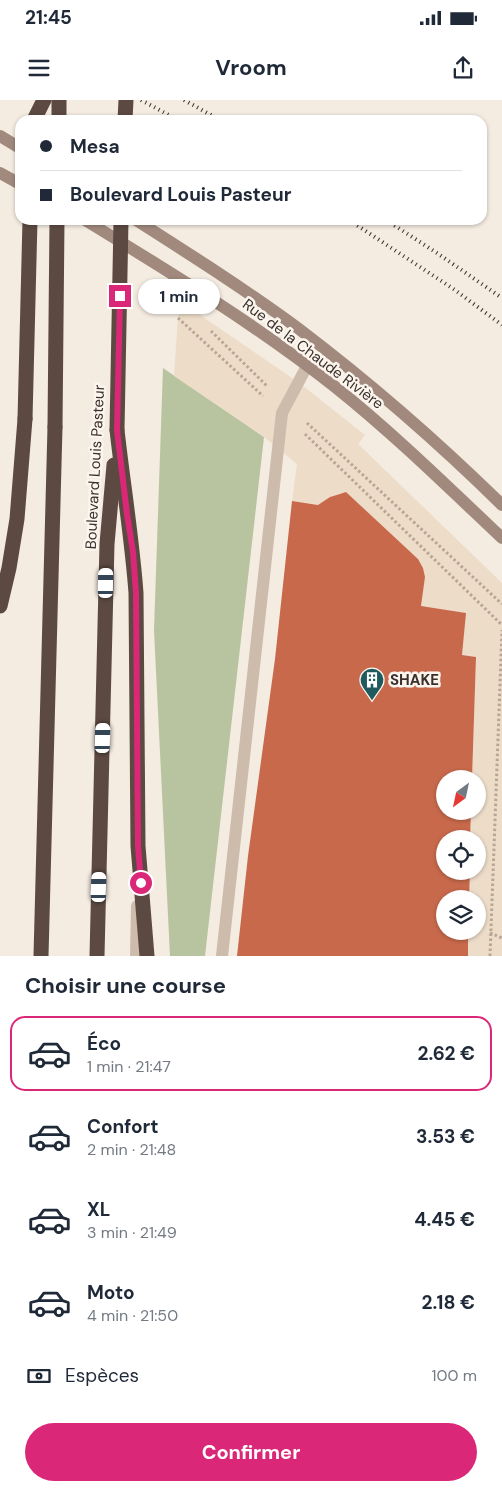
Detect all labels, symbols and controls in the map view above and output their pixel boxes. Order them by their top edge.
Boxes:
text: 21:45 [25,5,72,30]
text: Vroom [215,53,287,82]
icon: menu [25,54,53,82]
icon: share [449,54,477,82]
text: Mesa [70,134,120,159]
text: Boulevard Louis Pasteur [70,182,292,207]
callout: 1 min [138,278,220,314]
route end [109,285,131,307]
text: 1 min [160,286,198,307]
street label: Rue de la Chaude Rivière [238,294,388,414]
street label: Boulevard Louis Pasteur [81,384,109,550]
car [98,568,113,598]
building icon: SHAKE [359,667,385,701]
place label: SHAKE [390,670,439,690]
car [94,723,111,753]
north arrow [436,770,486,820]
map controls [436,770,486,940]
button: locate [436,830,486,880]
car [90,872,107,902]
route start [130,872,152,894]
button: layers [436,890,486,940]
text: Choisir une course [25,971,226,1000]
icon: car [27,1031,72,1076]
text: Éco [87,1031,121,1056]
text: 2.62 € [418,1041,475,1066]
text: 1 min · 21:47 [87,1056,171,1077]
icon: car [27,1114,72,1159]
text: Confort [87,1114,159,1139]
text: 3.53 € [416,1124,475,1149]
text: 2 min · 21:48 [87,1139,176,1160]
icon: car [27,1197,72,1242]
text: XL [87,1197,110,1222]
text: 4.45 € [414,1207,475,1232]
text: 3 min · 21:49 [87,1222,177,1243]
icon: car [27,1280,72,1325]
text: Moto [87,1280,135,1305]
text: 2.18 € [421,1290,475,1315]
text: 4 min · 21:50 [87,1305,178,1326]
icon: cash [25,1362,53,1390]
text: Espèces [65,1363,139,1388]
text: 100 m [432,1365,477,1386]
button: Confirmer [25,1423,477,1481]

